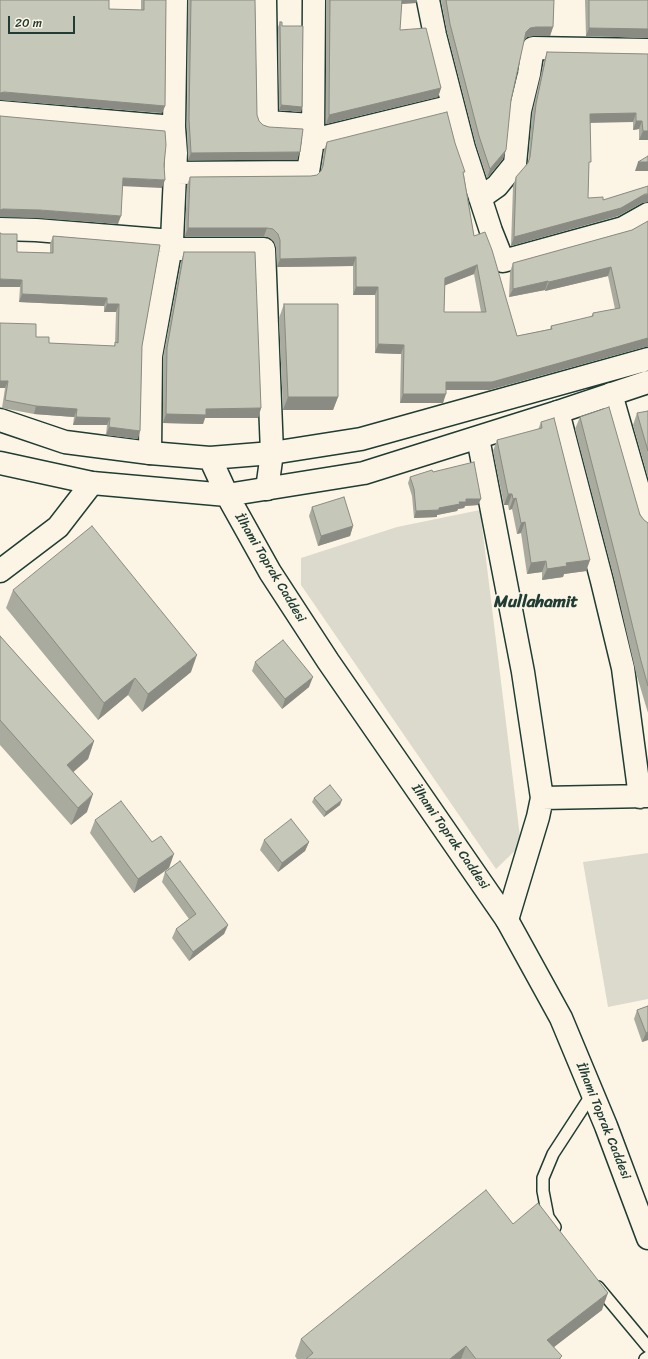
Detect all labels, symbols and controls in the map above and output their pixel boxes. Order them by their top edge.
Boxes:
scale bar [10,8,77,34]
text: 20 m [15,12,42,34]
street label: İlhami Toprak Caddesi [231,511,309,625]
district label: Mullahamit [494,593,578,613]
street label: İlhami Toprak Caddesi [408,781,492,893]
street label: İlhami Toprak Caddesi [572,1060,634,1182]

